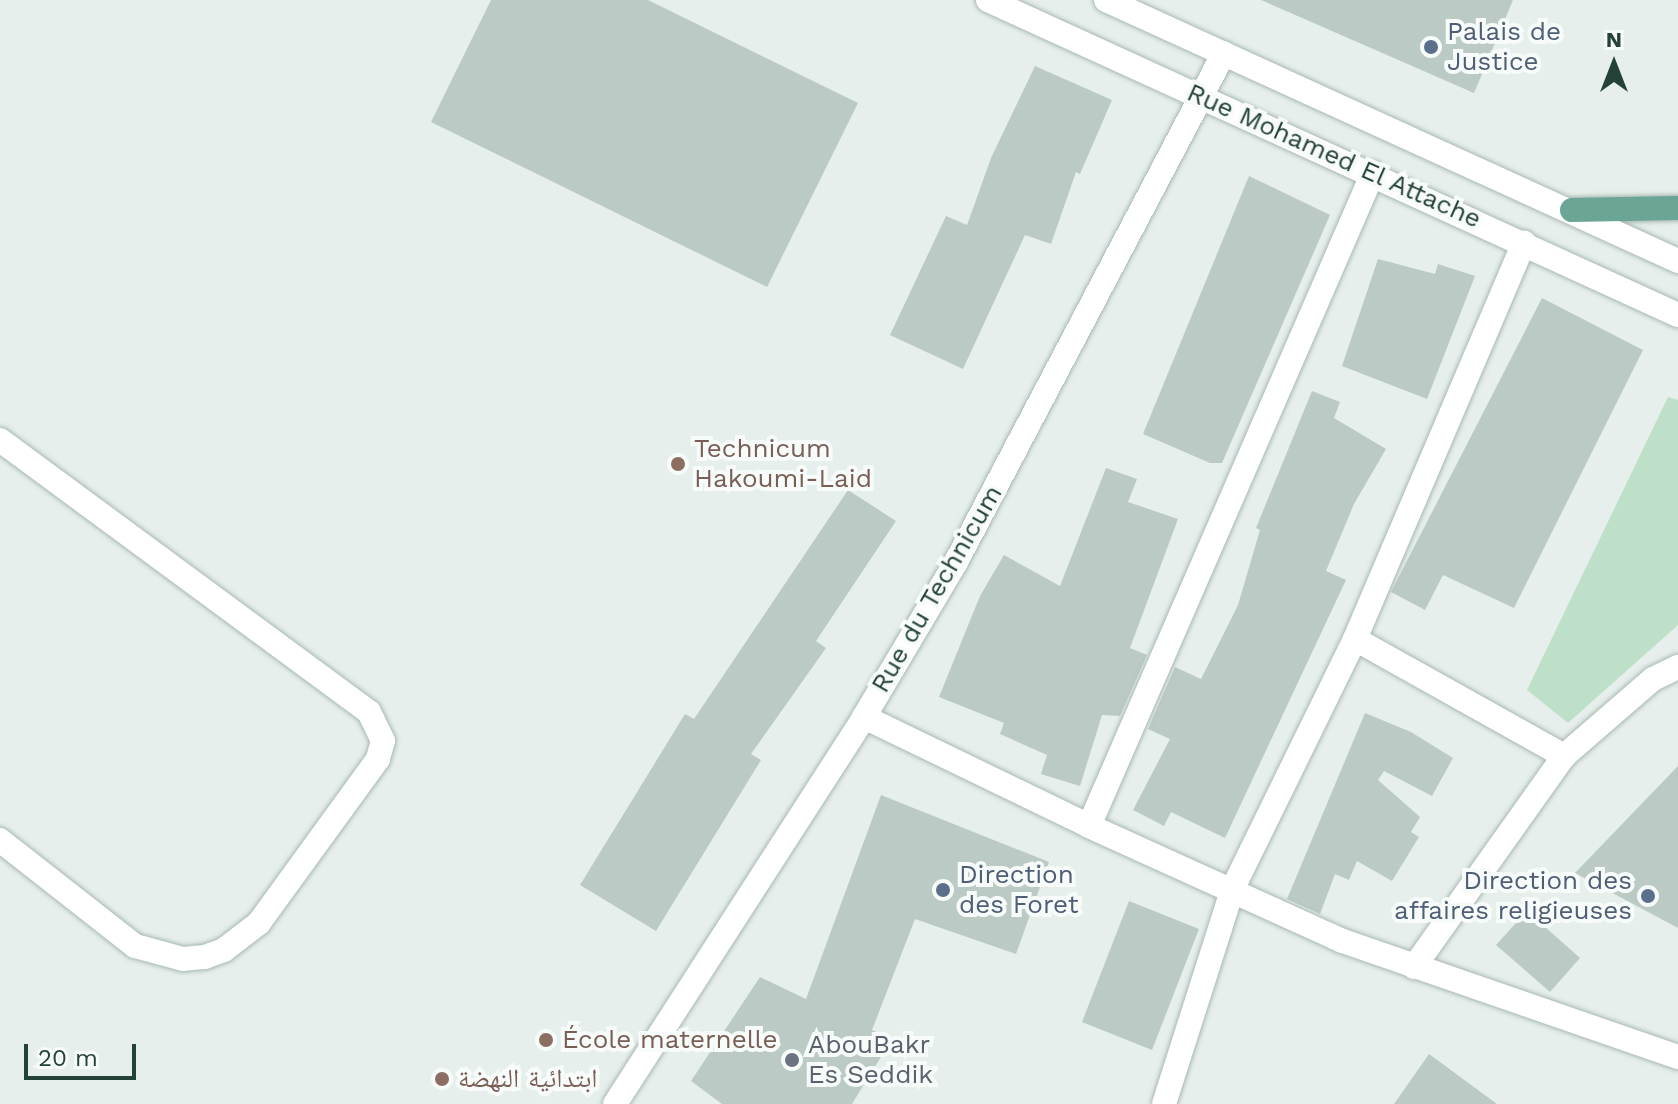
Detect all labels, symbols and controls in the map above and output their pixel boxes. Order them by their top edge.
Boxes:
place label: Palais de Justice [1447,16,1561,78]
north arrow [1574,24,1654,104]
text: N [1606,27,1622,52]
marker: Palais de Justice [1422,38,1440,56]
street label: Rue Mohamed El Attache [1181,77,1487,235]
place label: Technicum Hakoumi-Laid [694,433,872,494]
marker: Technicum Hakoumi-Laid [669,455,687,473]
street label: Rue du Technicum [865,479,1009,699]
place label: Direction des Foret [959,859,1079,920]
place label: Direction des affaires religieuses [1394,865,1632,926]
marker: Direction des Foret [934,881,952,899]
marker: Direction des affaires religieuses [1639,887,1657,905]
place label: École maternelle [562,1024,778,1056]
scale bar [28,1028,140,1078]
place label: AbouBakr Es Seddik [808,1029,933,1090]
marker: École maternelle [537,1031,555,1049]
text: 20 m [38,1044,98,1072]
marker: AbouBakr Es Seddik [783,1051,801,1069]
place label: ابتدائية النهضة [458,1063,598,1095]
marker: ابتدائية النهضة [433,1070,451,1088]

